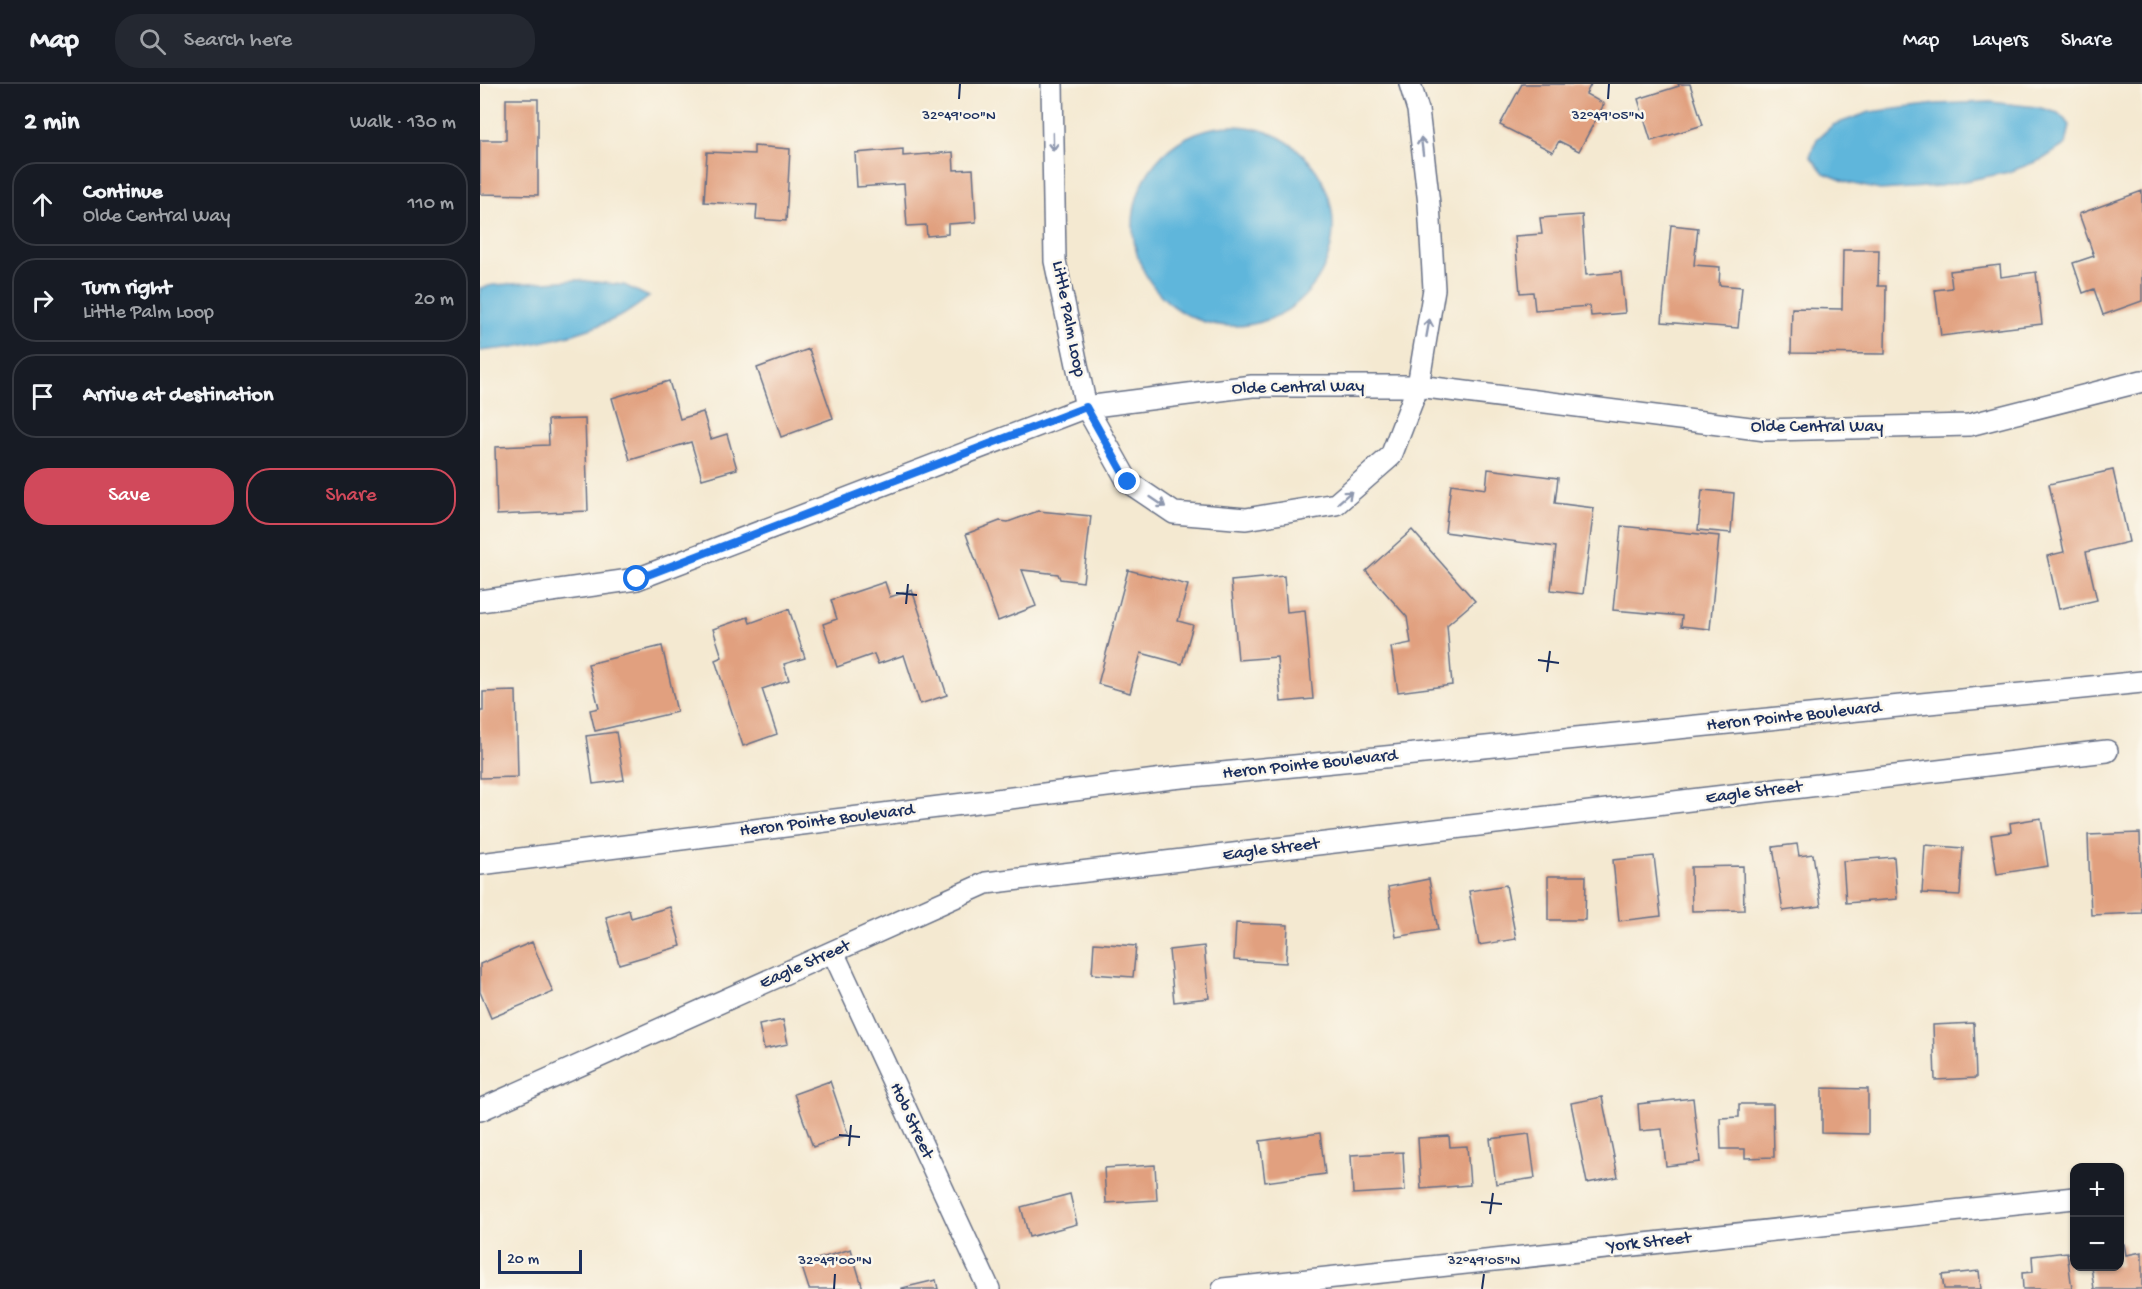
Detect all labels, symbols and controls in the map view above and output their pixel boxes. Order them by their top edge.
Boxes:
search box [115,14,535,68]
text: Map [30,25,79,58]
icon: search [136,25,169,58]
text: Search here [184,28,292,54]
text: Map [1903,29,1939,54]
text: Layers [1972,29,2028,54]
text: Share [2061,29,2112,54]
text: 32°49'00"N [921,107,996,125]
text: 32°49'05"N [1571,107,1645,125]
text: 2 min [24,108,79,139]
text: Walk · 130 m [350,112,456,135]
one-way arrow [1047,132,1059,152]
one-way arrow [1417,136,1428,156]
text: Continue [83,180,163,206]
icon: ahead [26,188,59,221]
text: 110 m [408,193,454,216]
text: Olde Central Way [83,206,230,229]
street label: Little Palm Loop [1046,259,1090,379]
text: Turn right [83,276,171,302]
icon: right [26,284,59,317]
text: 20 m [414,289,454,312]
text: Little Palm Loop [83,302,214,325]
one-way arrow [1423,319,1434,339]
street label: Olde Central Way [1232,376,1365,400]
icon: arrive [26,380,59,413]
text: Arrive at destination [83,383,273,409]
street label: Olde Central Way [1751,417,1883,438]
button: Save [24,468,234,525]
button: Share [246,468,456,525]
route end [1114,468,1140,494]
one-way arrow [1337,490,1352,504]
one-way arrow [1149,496,1165,508]
route start [623,565,649,591]
street label: Heron Pointe Boulevard [1705,697,1884,737]
street label: Heron Pointe Boulevard [1221,745,1400,785]
street label: Eagle Street [1705,776,1805,809]
street label: Heron Pointe Boulevard [738,800,917,842]
street label: Eagle Street [1222,833,1322,866]
street label: Eagle Street [756,935,855,994]
street label: Hob Street [884,1080,938,1164]
map controls [2070,1163,2124,1271]
button: + [2070,1163,2124,1217]
button: − [2070,1217,2124,1271]
street label: York Street [1604,1228,1694,1258]
scale bar [498,1247,582,1274]
text: 20 m [507,1251,539,1270]
text: 32°49'00"N [797,1252,872,1270]
text: 32°49'05"N [1447,1252,1521,1270]

